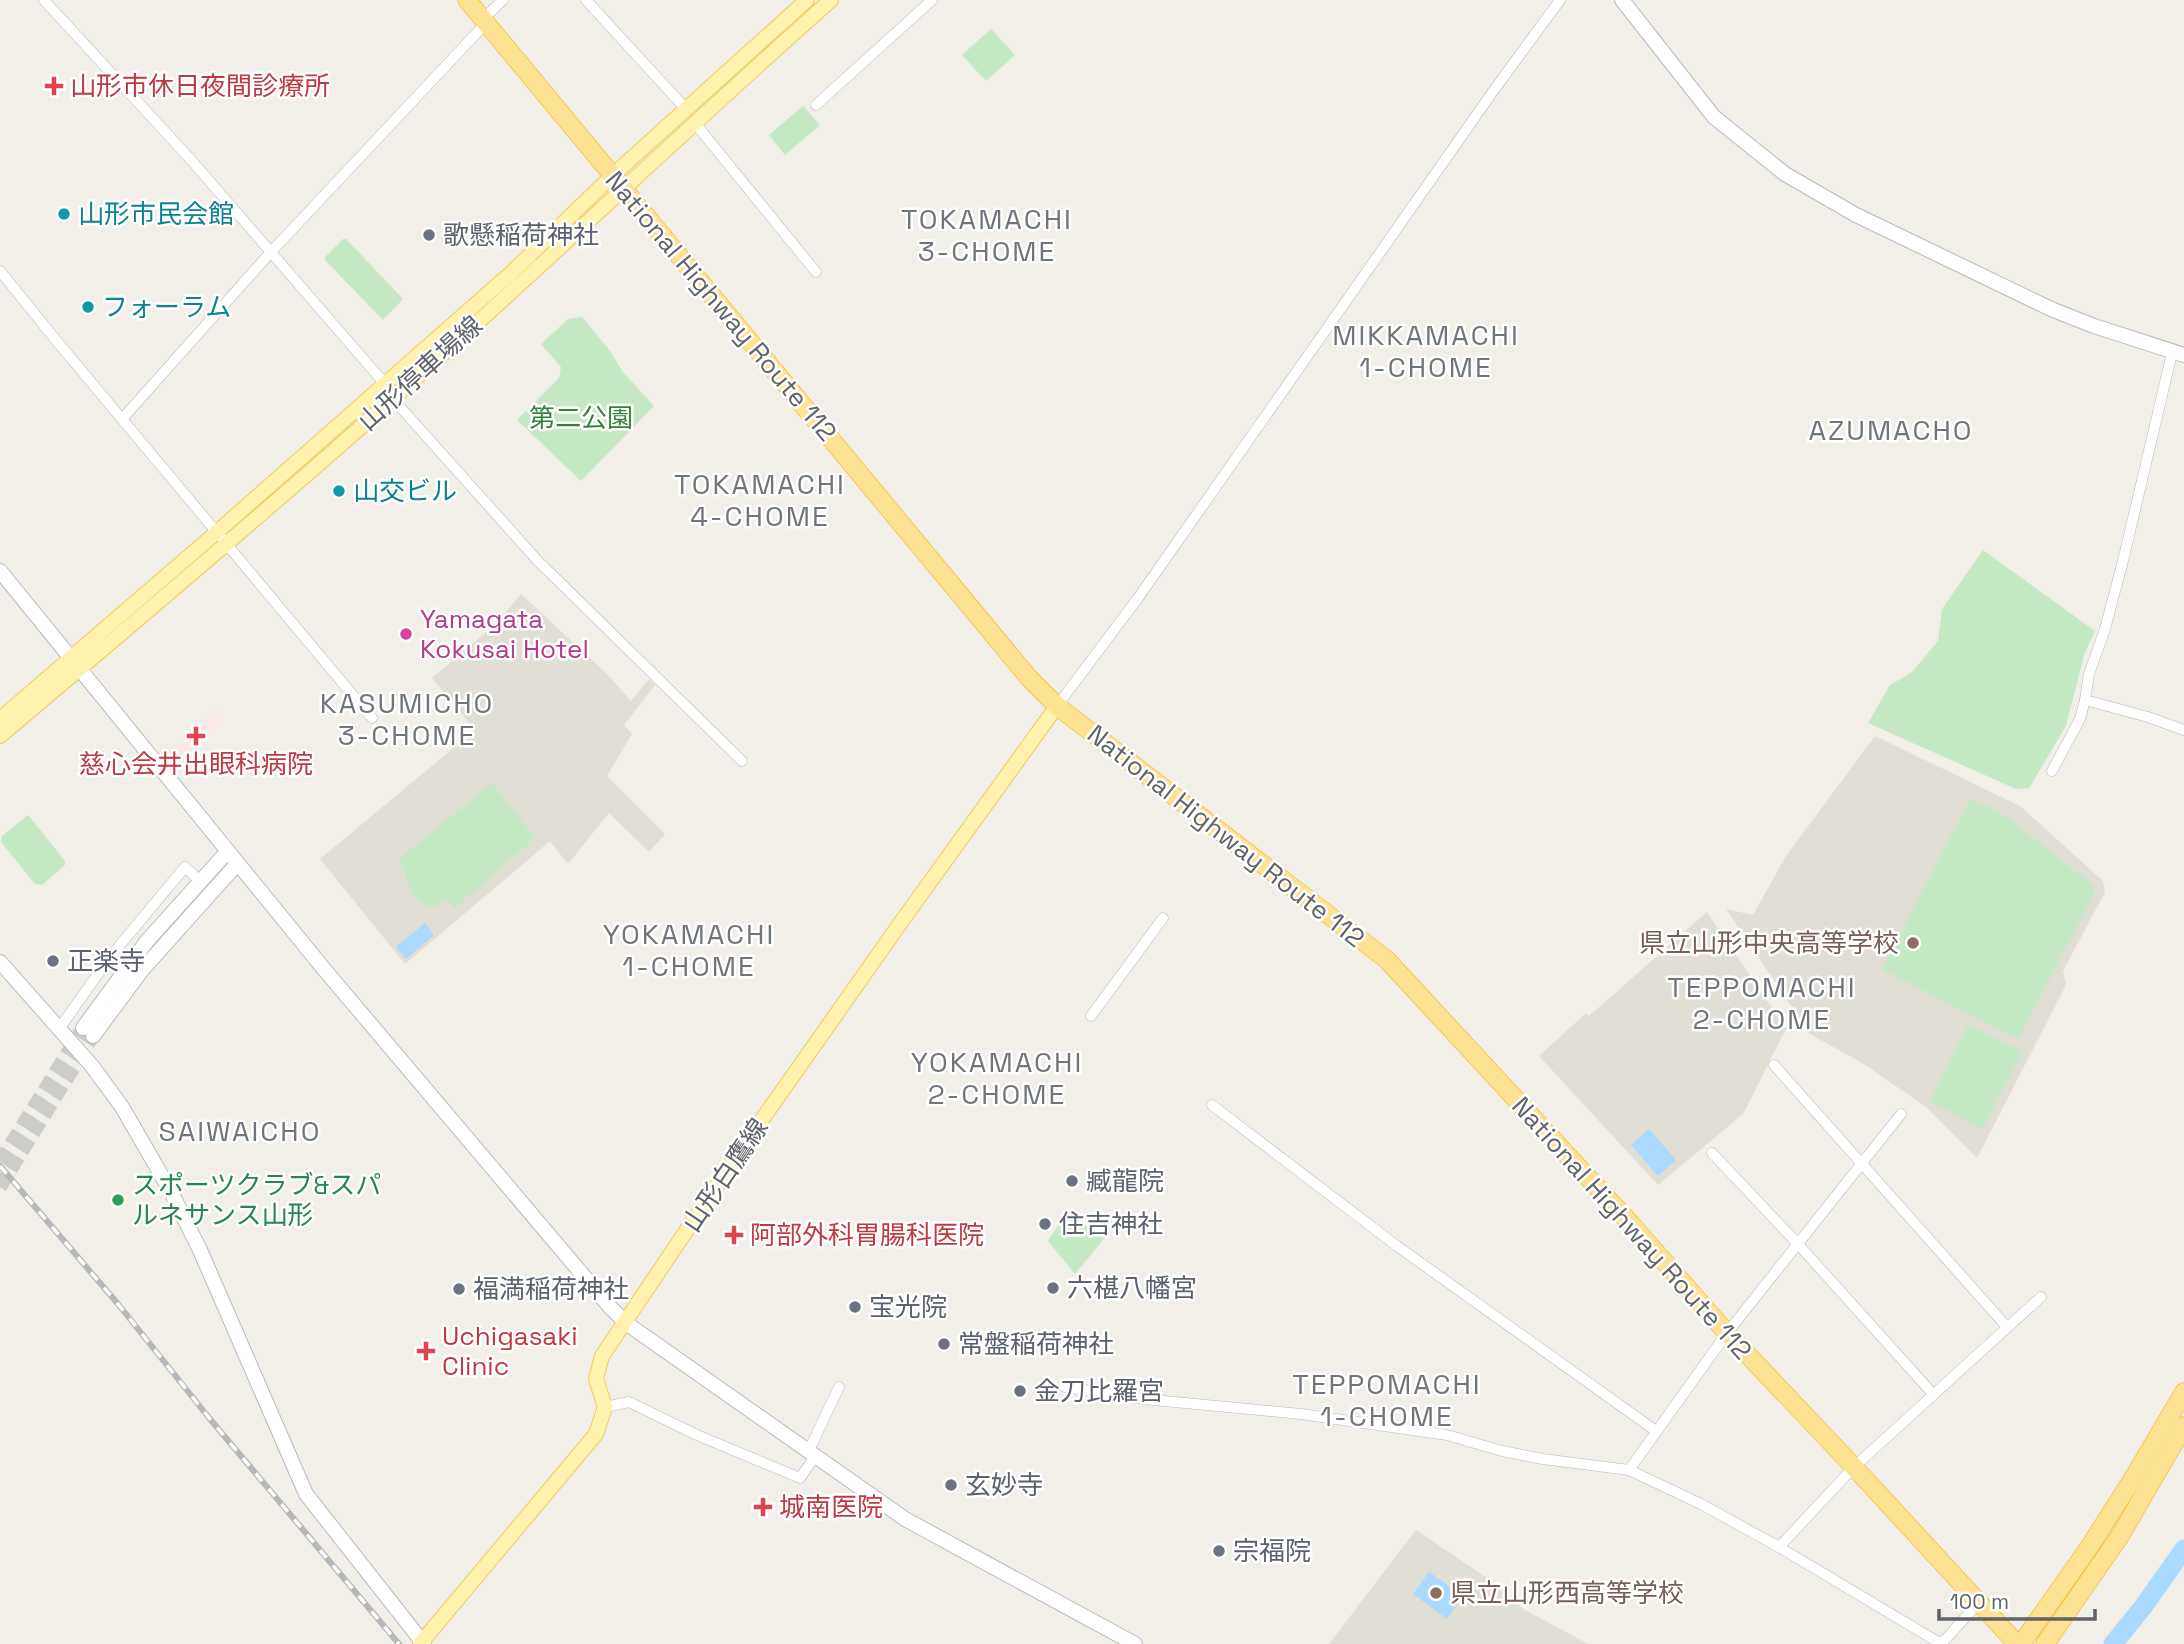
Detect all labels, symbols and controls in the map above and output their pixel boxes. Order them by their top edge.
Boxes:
place label: 山形市休日夜間診療所 [70,69,330,103]
marker: 山形市休日夜間診療所 [44,76,64,96]
street label: National Highway Route 112 [598,164,844,448]
place label: 山形市民会館 [78,197,234,231]
district label: TOKAMACHI 3-CHOME [901,201,1073,269]
marker: 山形市民会館 [56,206,72,222]
place label: 歌懸稲荷神社 [443,218,599,252]
marker: 歌懸稲荷神社 [421,227,437,243]
place label: フォーラム [102,290,231,324]
marker: フォーラム [80,299,96,315]
street label: 山形停車場線 [351,308,489,438]
district label: MIKKAMACHI 1-CHOME [1332,317,1520,385]
park label: 第二公園 [529,401,633,435]
district label: AZUMACHO [1808,412,1974,448]
district label: TOKAMACHI 4-CHOME [674,466,846,534]
place label: 山交ビル [353,474,457,508]
marker: 山交ビル [331,483,347,499]
place label: Yamagata Kokusai Hotel [420,602,589,666]
marker: Yamagata Kokusai Hotel [398,626,414,642]
district label: KASUMICHO 3-CHOME [320,685,494,753]
street label: National Highway Route 112 [1080,717,1372,955]
marker: 慈心会井出眼科病院 [186,726,206,746]
place label: 慈心会井出眼科病院 [79,747,313,781]
district label: YOKAMACHI 1-CHOME [603,916,775,984]
place label: 県立山形中央高等学校 [1639,926,1899,960]
marker: 県立山形中央高等学校 [1905,935,1921,951]
place label: 正楽寺 [67,944,145,978]
marker: 正楽寺 [45,953,61,969]
district label: TEPPOMACHI 2-CHOME [1667,969,1857,1037]
district label: YOKAMACHI 2-CHOME [911,1044,1083,1112]
street label: National Highway Route 112 [1505,1089,1759,1367]
street label: 山形白鷹線 [675,1112,775,1238]
district label: SAIWAICHO [159,1113,321,1149]
place label: 臧龍院 [1086,1164,1164,1198]
place label: スポーツクラブ&スパ ルネサンス山形 [132,1168,381,1232]
marker: 臧龍院 [1064,1173,1080,1189]
marker: スポーツクラブ&スパ ルネサンス山形 [110,1192,126,1208]
place label: 住吉神社 [1059,1207,1163,1241]
marker: 住吉神社 [1037,1216,1053,1232]
place label: 阿部外科胃腸科医院 [750,1218,984,1252]
marker: 阿部外科胃腸科医院 [724,1225,744,1245]
place label: 六椹八幡宮 [1067,1271,1197,1305]
place label: 福満稲荷神社 [473,1272,629,1306]
marker: 六椹八幡宮 [1045,1280,1061,1296]
marker: 福満稲荷神社 [451,1281,467,1297]
place label: 宝光院 [869,1290,947,1324]
marker: 宝光院 [847,1299,863,1315]
place label: Uchigasaki Clinic [442,1319,578,1383]
place label: 常盤稲荷神社 [958,1327,1114,1361]
marker: 常盤稲荷神社 [936,1336,952,1352]
marker: Uchigasaki Clinic [416,1341,436,1361]
district label: TEPPOMACHI 1-CHOME [1292,1366,1482,1434]
place label: 金刀比羅宮 [1034,1374,1164,1408]
marker: 金刀比羅宮 [1012,1383,1028,1399]
place label: 玄妙寺 [965,1468,1043,1502]
marker: 玄妙寺 [943,1477,959,1493]
place label: 城南医院 [779,1490,883,1524]
marker: 城南医院 [753,1497,773,1517]
place label: 宗福院 [1233,1534,1311,1568]
marker: 宗福院 [1211,1543,1227,1559]
place label: 県立山形西高等学校 [1450,1576,1684,1610]
scale bar [1939,1578,2095,1622]
marker: 県立山形西高等学校 [1428,1585,1444,1601]
text: 100 m [1950,1588,2009,1615]

